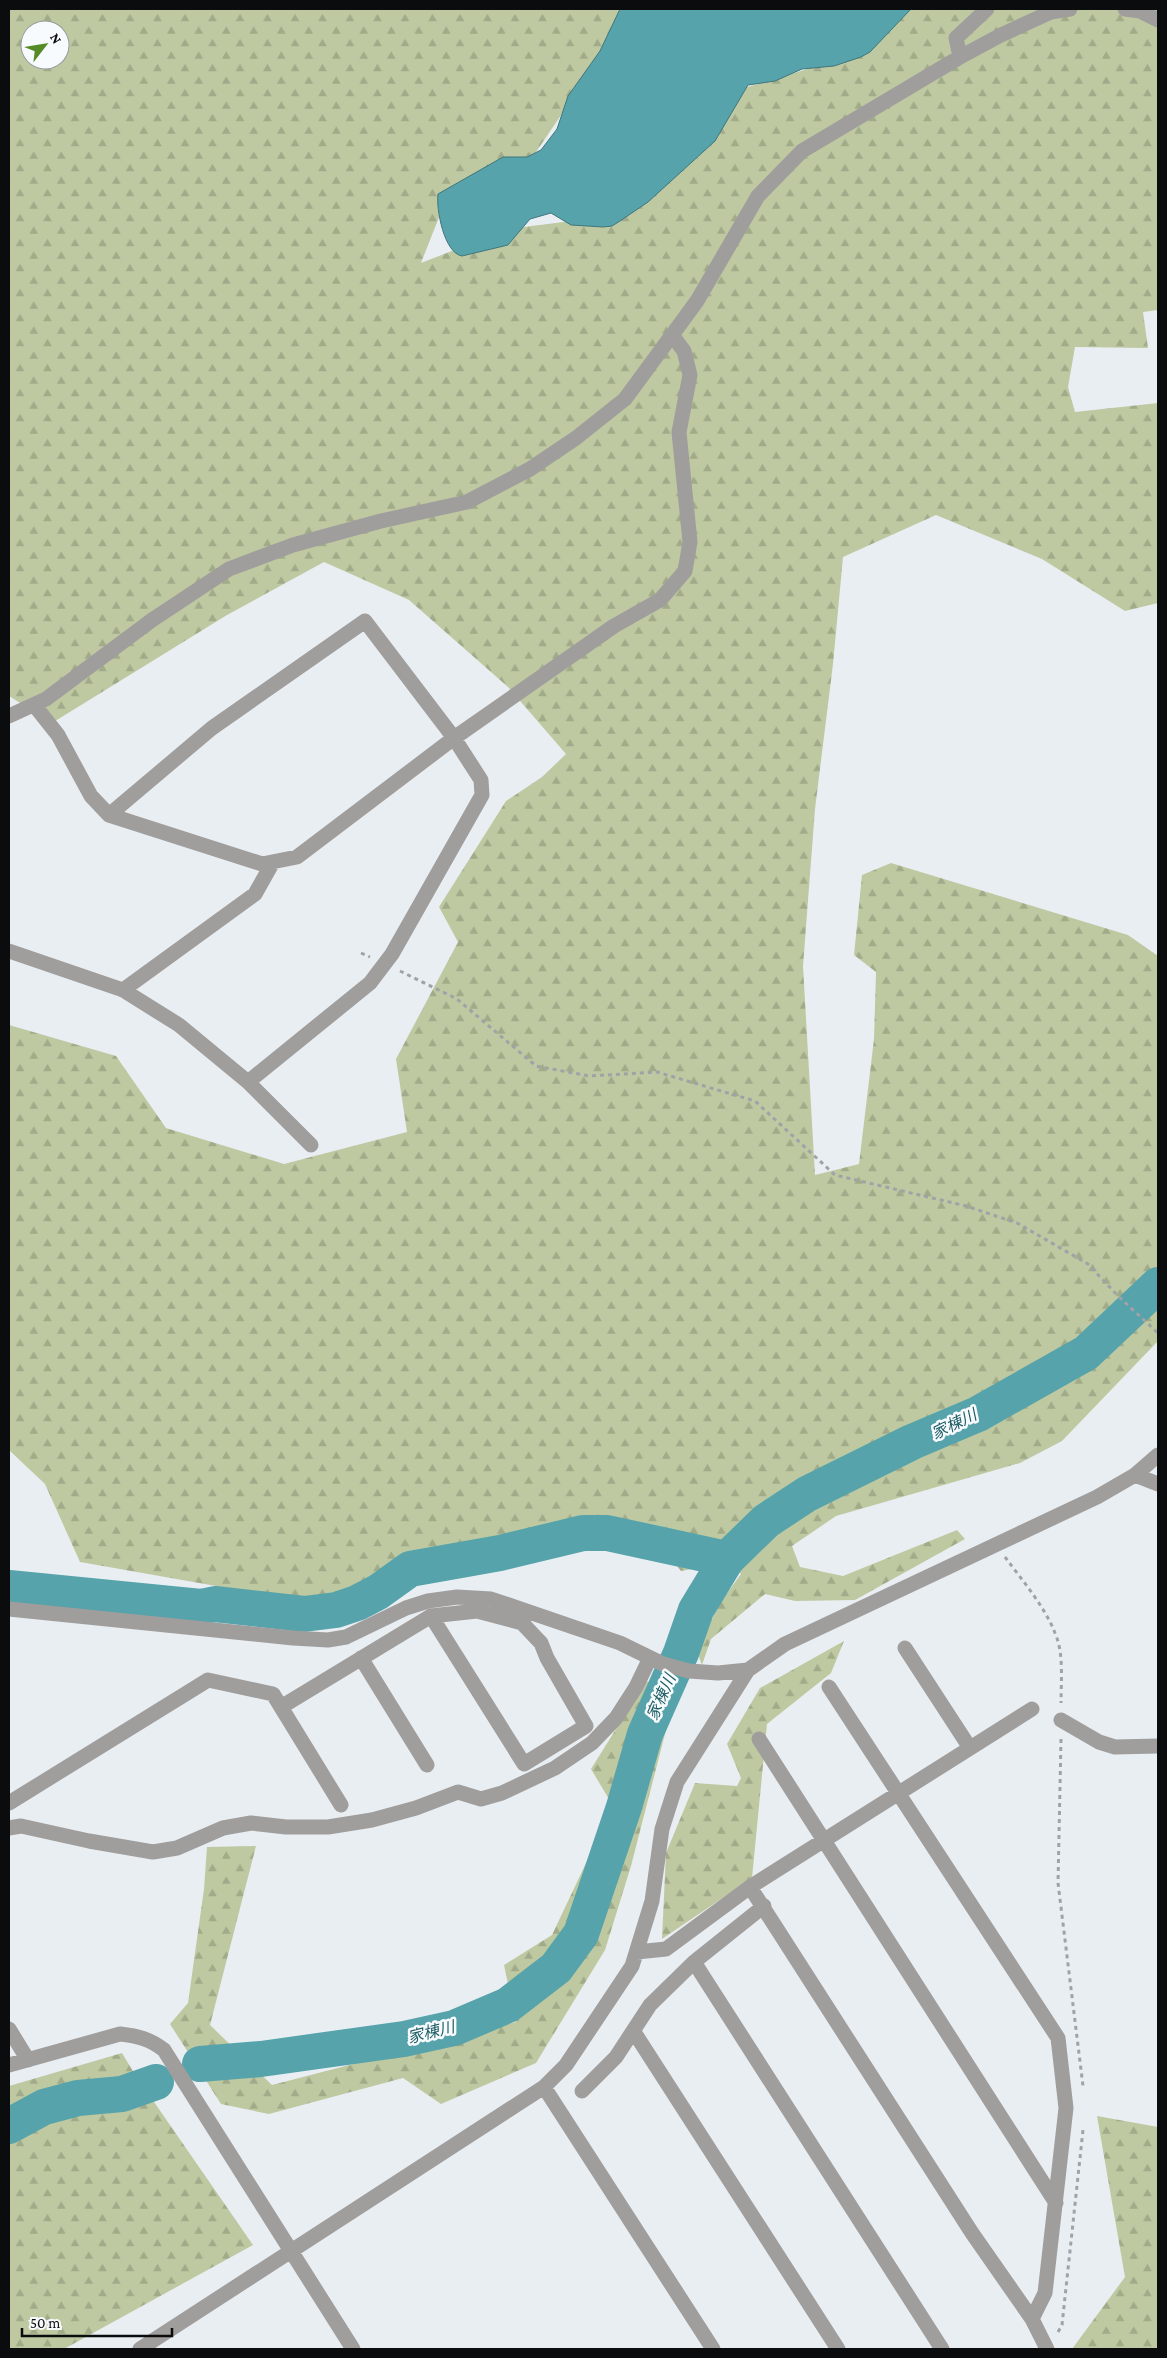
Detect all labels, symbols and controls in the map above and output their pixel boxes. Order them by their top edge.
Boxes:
north arrow [20,20,70,70]
text: N [47,30,66,47]
water label: 家棟川 [929,1405,981,1442]
water label: 家棟川 [643,1670,679,1722]
water label: 家棟川 [406,2017,458,2046]
scale bar [22,2306,172,2338]
text: 50 m [30,2315,60,2331]

